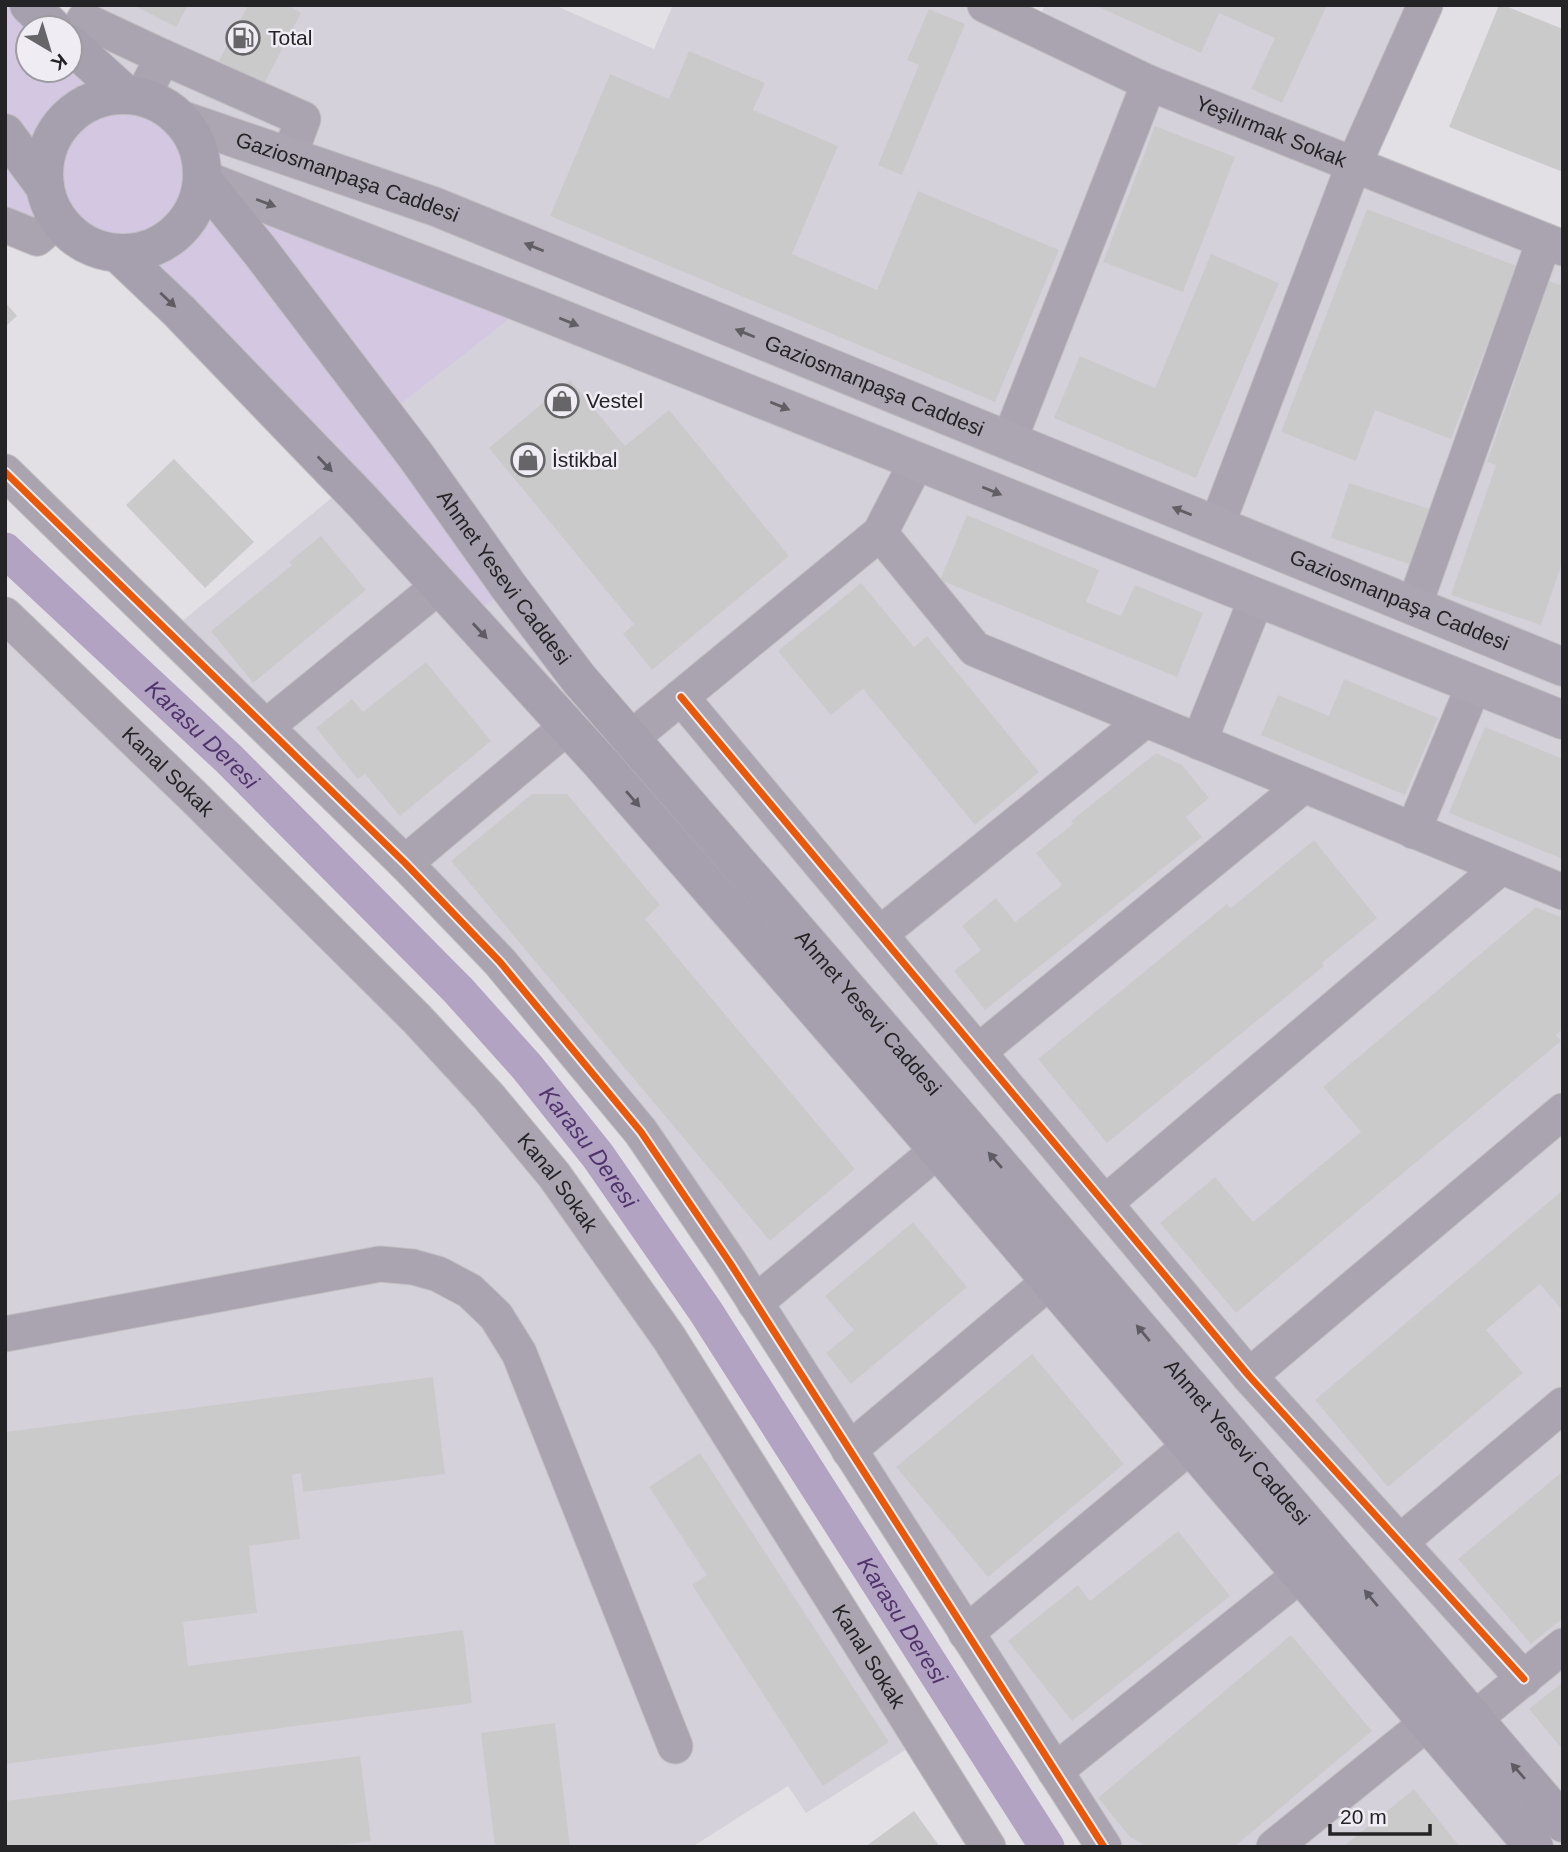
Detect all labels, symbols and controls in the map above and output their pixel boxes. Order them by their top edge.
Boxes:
north arrow [14,14,84,84]
fuel station icon: Total [224,19,262,57]
place label: Total [268,26,312,49]
text: K [47,50,71,75]
street label: Yeşilırmak Sokak [1192,91,1350,172]
street label: Gaziosmanpaşa Caddesi [233,127,463,226]
one-way arrow [255,198,276,209]
one-way arrow [523,241,544,252]
one-way arrow [159,292,176,308]
one-way arrow [559,316,580,327]
one-way arrow [734,327,755,338]
street label: Gaziosmanpaşa Caddesi [762,330,988,440]
shop icon: Vestel [543,382,581,420]
place label: Vestel [586,389,643,412]
one-way arrow [770,401,791,412]
shop icon: İstikbal [509,441,547,479]
place label: İstikbal [552,448,617,471]
one-way arrow [317,455,333,472]
one-way arrow [981,485,1002,496]
street label: Ahmet Yesevi Caddesi [433,486,576,669]
one-way arrow [1172,505,1192,517]
street label: Gaziosmanpaşa Caddesi [1287,545,1513,655]
one-way arrow [472,622,488,640]
water label: Karasu Deresi [140,675,265,795]
street label: Kanal Sokak [118,722,219,821]
one-way arrow [625,790,641,808]
street label: Ahmet Yesevi Caddesi [791,926,946,1100]
water label: Karasu Deresi [534,1081,643,1213]
street label: Kanal Sokak [513,1128,603,1237]
one-way arrow [988,1151,1003,1168]
one-way arrow [1136,1324,1151,1341]
street label: Ahmet Yesevi Caddesi [1160,1355,1314,1529]
water label: Karasu Deresi [852,1552,953,1689]
one-way arrow [1364,1590,1379,1607]
street label: Kanal Sokak [828,1600,910,1713]
one-way arrow [1510,1762,1526,1780]
scale bar [1330,1792,1430,1836]
text: 20 m [1340,1805,1387,1828]

